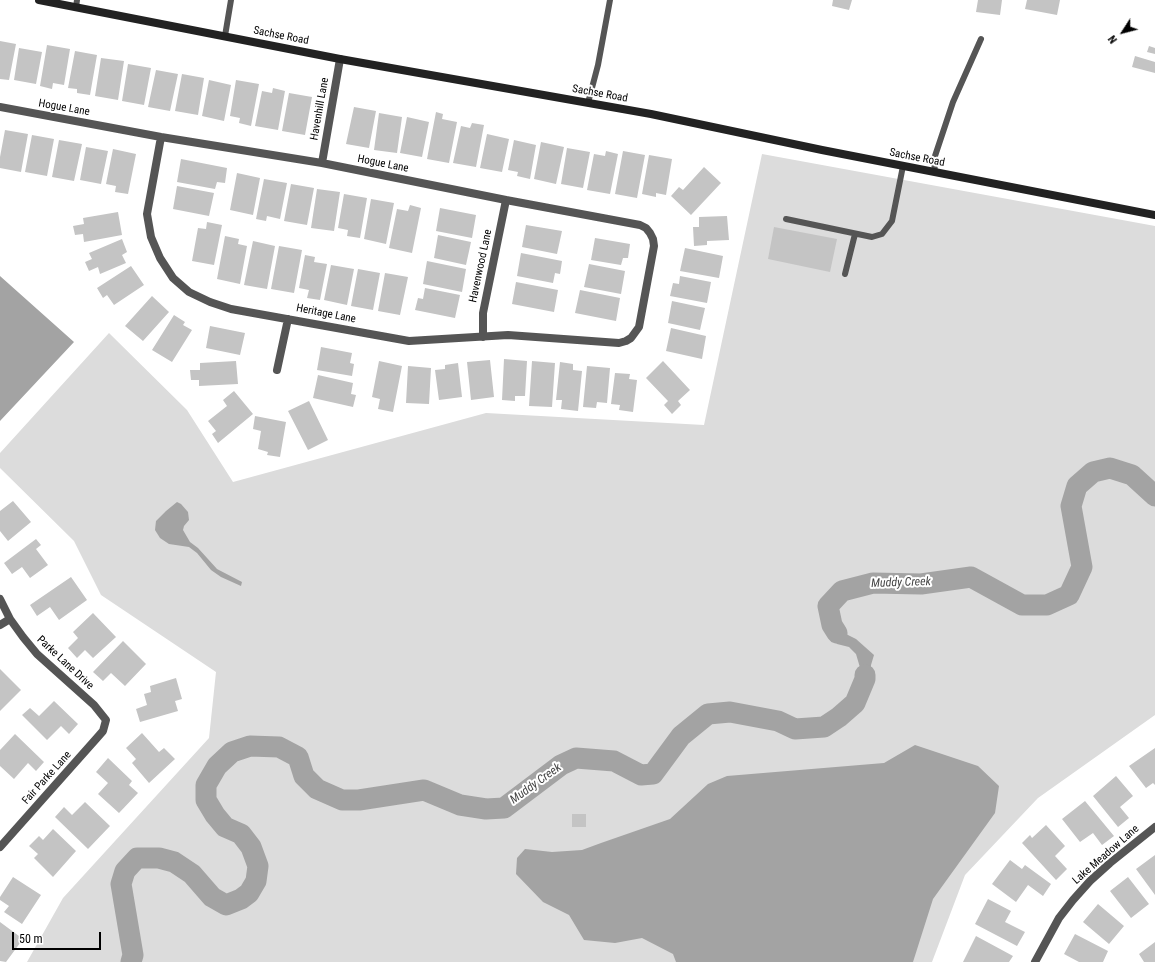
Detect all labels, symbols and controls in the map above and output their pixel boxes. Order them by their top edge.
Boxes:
north arrow [1103,12,1143,52]
street label: Sachse Road [252,24,310,48]
text: N [1106,33,1120,46]
street label: Havenhill Lane [308,77,332,141]
street label: Sachse Road [571,83,629,105]
street label: Hogue Lane [37,97,91,119]
street label: Sachse Road [888,146,946,170]
street label: Hogue Lane [356,153,410,175]
street label: Havenwood Lane [467,228,495,304]
street label: Heritage Lane [295,302,357,326]
water label: Muddy Creek [871,575,931,591]
street label: Parke Lane Drive [34,633,96,693]
street label: Fair Parke Lane [20,749,74,807]
water label: Muddy Creek [508,761,564,807]
street label: Lake Meadow Lane [1070,823,1142,887]
scale bar [14,924,103,950]
text: 50 m [19,932,43,946]

